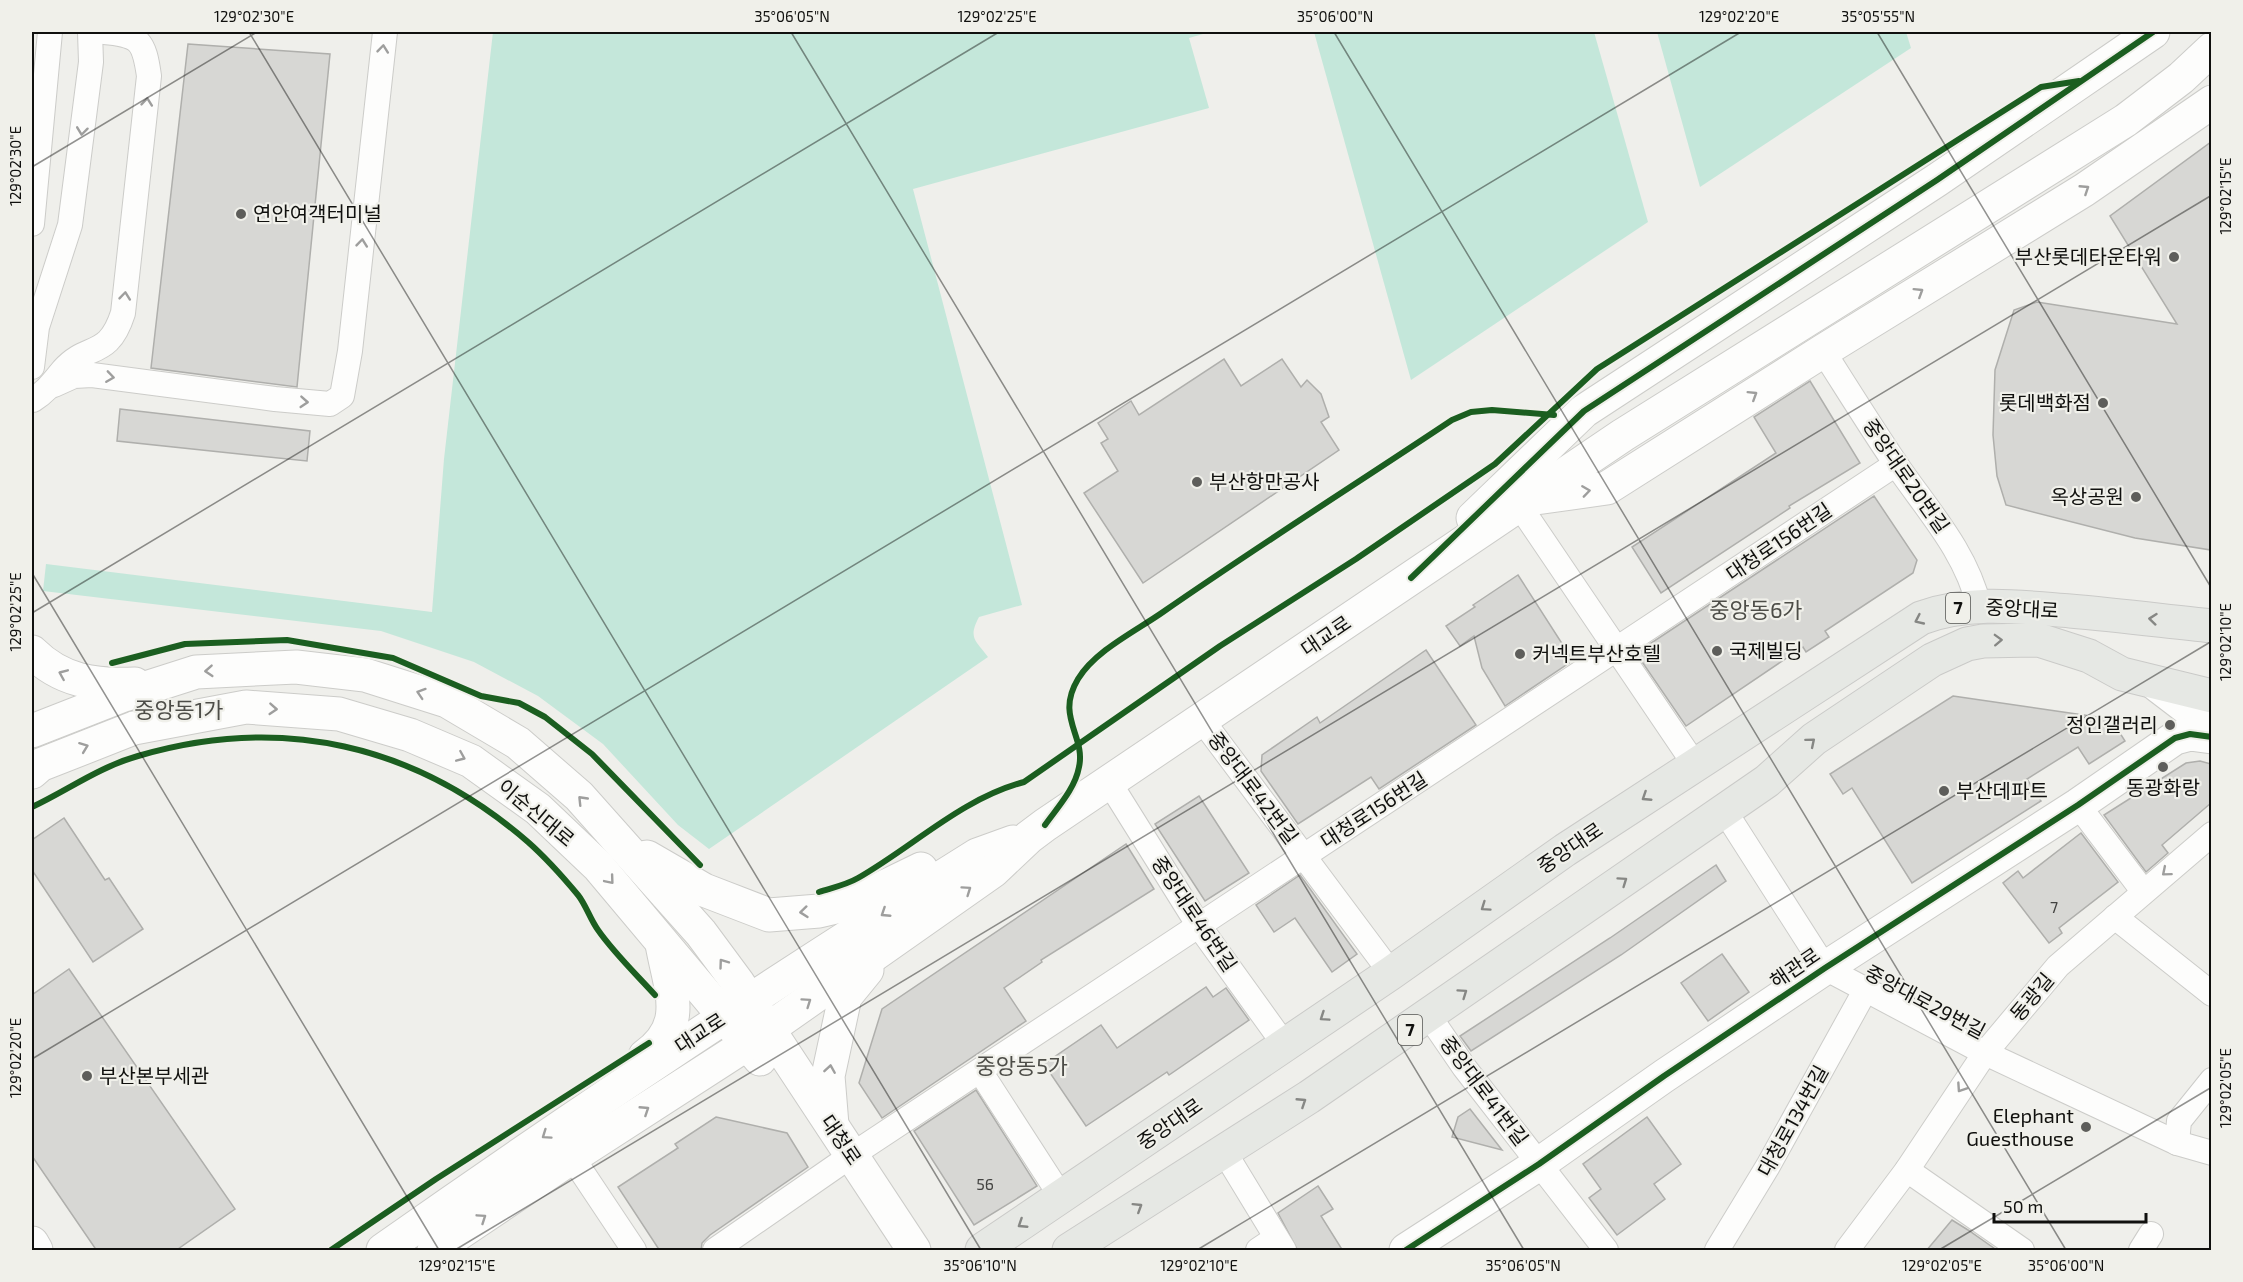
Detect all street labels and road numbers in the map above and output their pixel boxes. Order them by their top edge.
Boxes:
street label: 중앙대로20번길 [1859,414,1955,537]
street label: 대청로156번길 [1721,497,1836,585]
road number: 7 [1946,593,1970,623]
street label: 중앙대로 [1985,594,2059,622]
street label: 대교로 [1296,610,1355,661]
street label: 중앙대로42번길 [1204,727,1304,848]
street label: 대청로156번길 [1316,766,1431,852]
street label: 이순신대로 [494,773,580,851]
street label: 중앙대로 [1532,817,1607,878]
street label: 중앙대로46번길 [1147,851,1242,976]
street label: 해관로 [1765,942,1824,993]
street label: 중앙대로29번길 [1861,959,1990,1043]
street label: 동광길 [2004,967,2058,1025]
street label: 대교로 [670,1007,729,1057]
road number: 7 [1398,1015,1422,1045]
street label: 중앙대로41번길 [1436,1031,1534,1150]
street label: 대청로134번길 [1752,1061,1833,1180]
street label: 중앙대로 [1132,1092,1206,1154]
street label: 대청로 [816,1110,867,1169]

